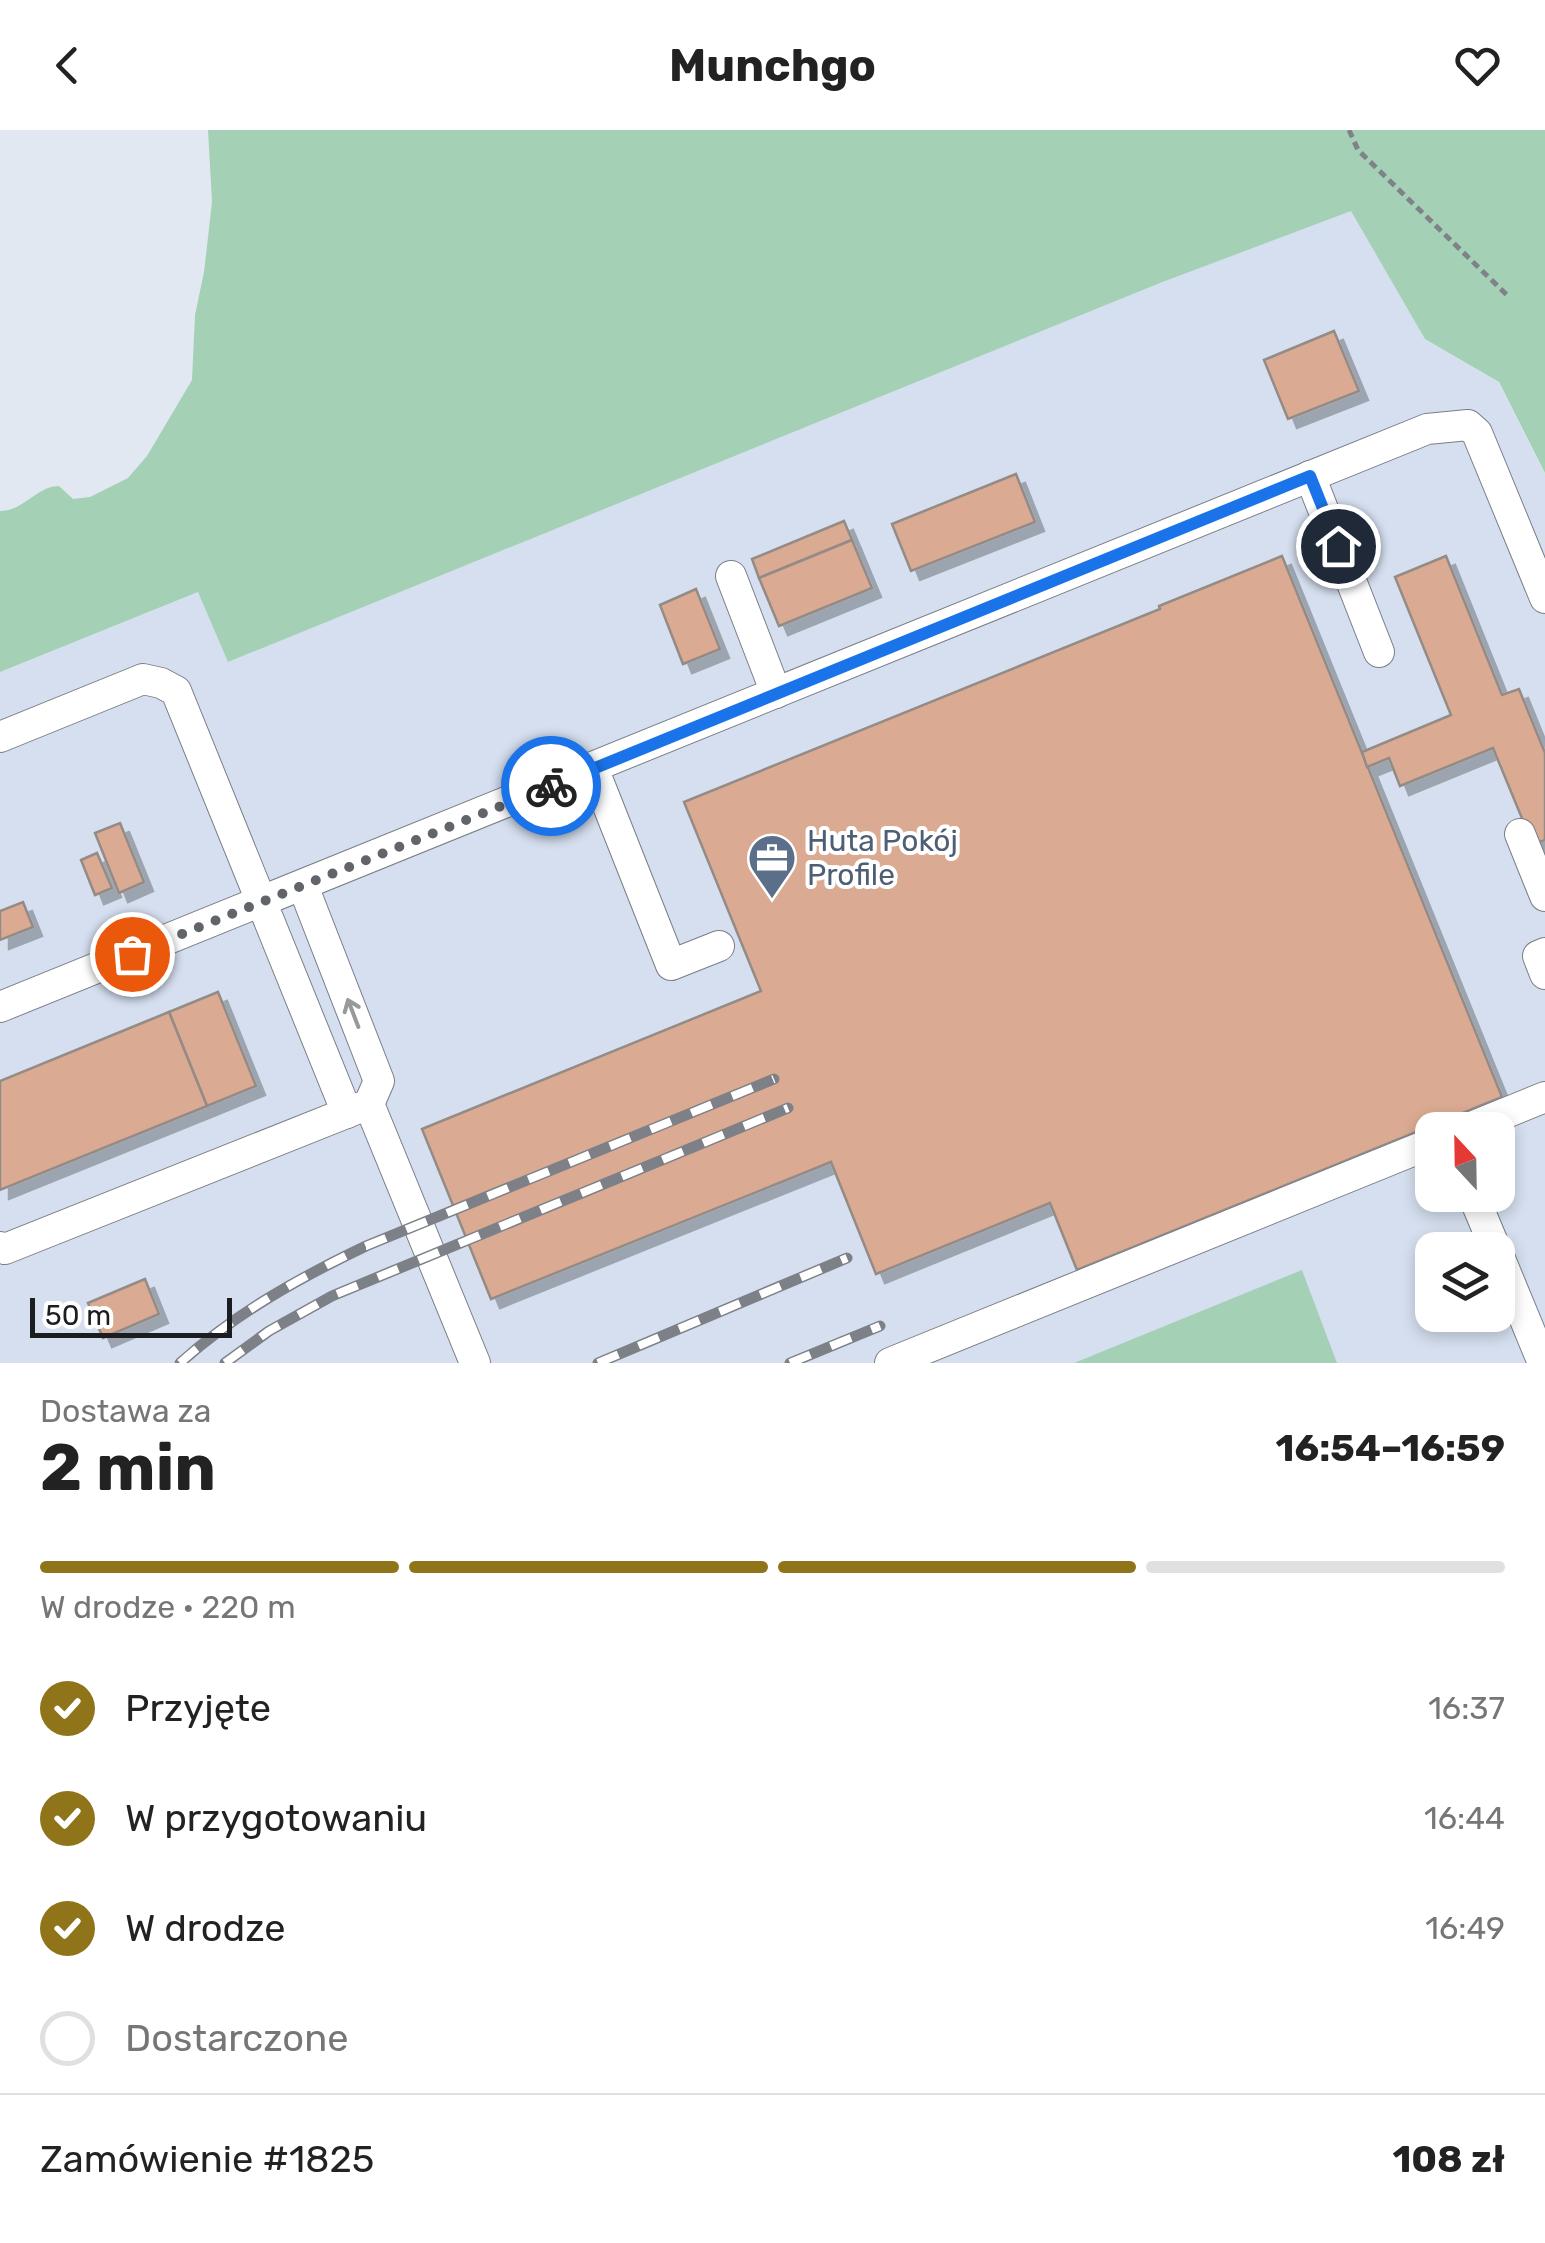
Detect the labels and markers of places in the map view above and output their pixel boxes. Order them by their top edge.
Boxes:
pin [1296,504,1381,589]
place label: Huta Pokój Profile [807,823,958,893]
office icon: Huta Pokój Profile [746,832,798,900]
pin [90,912,175,997]

